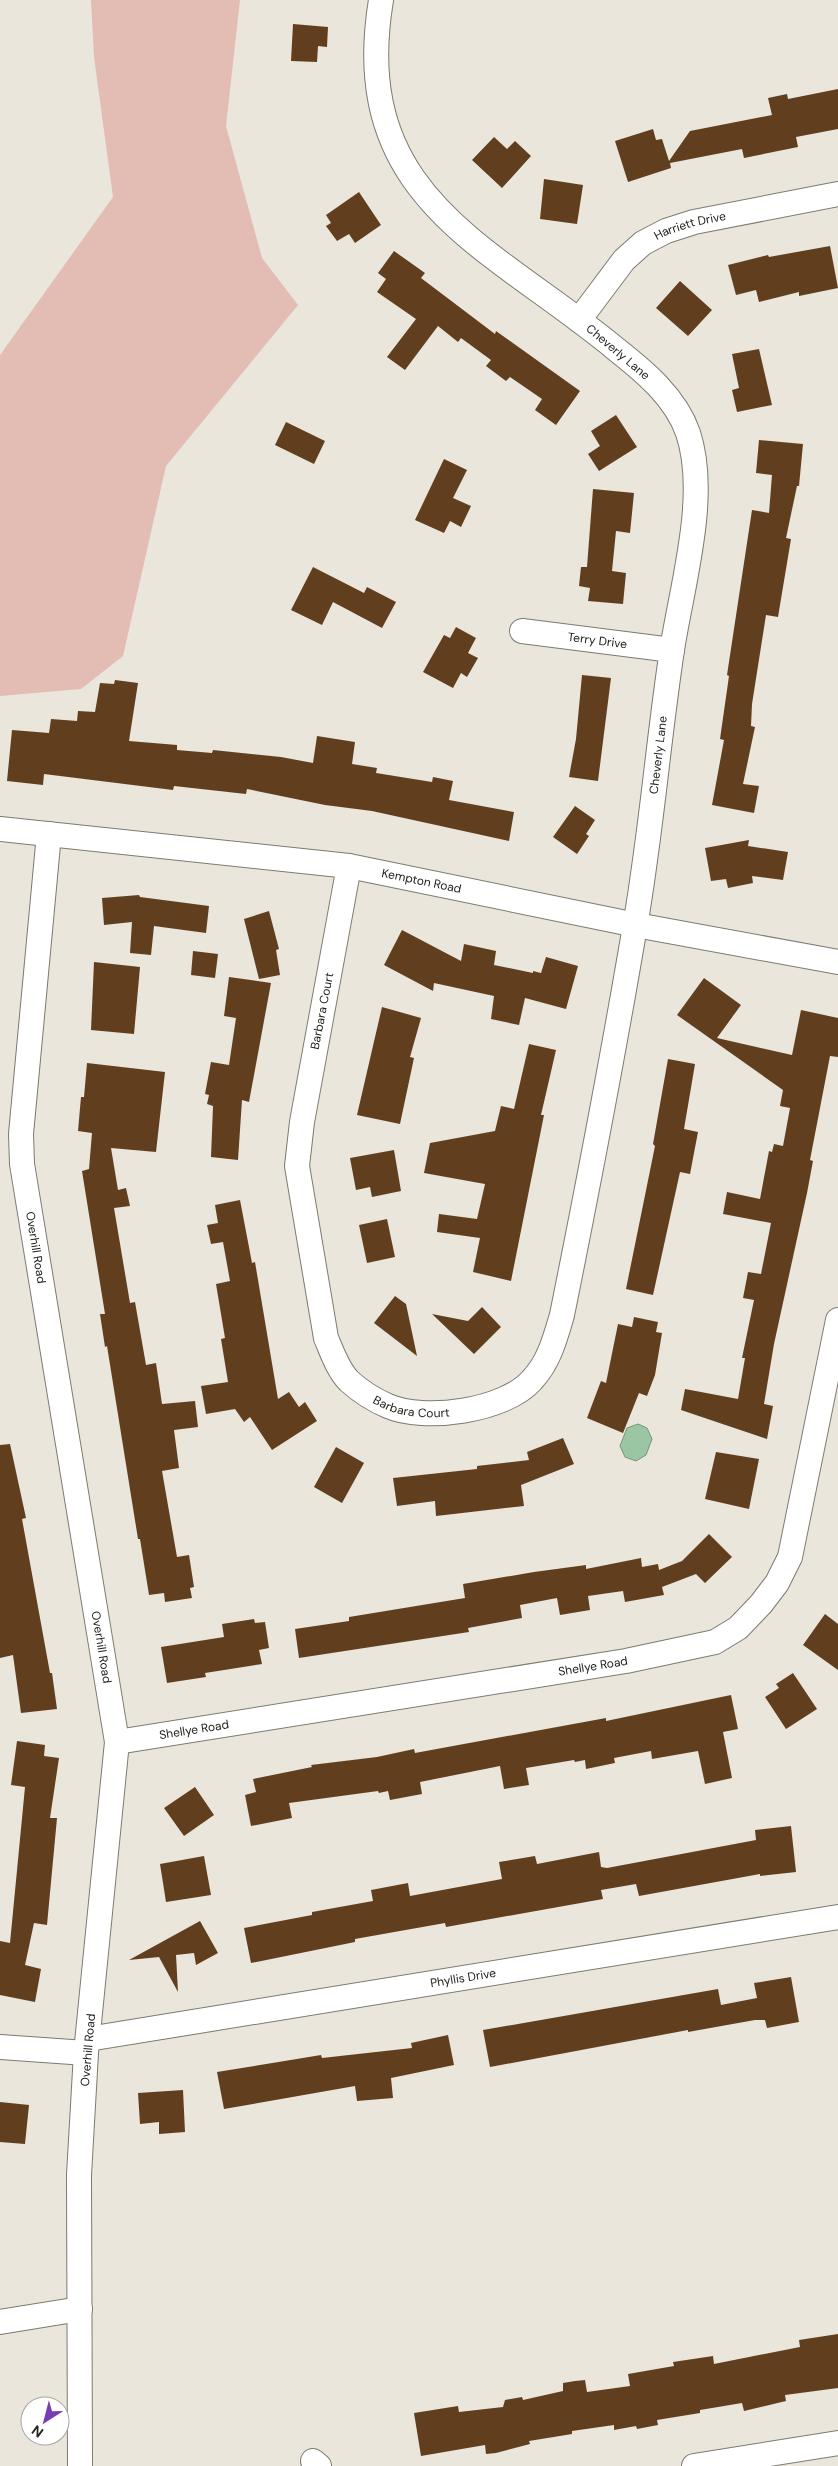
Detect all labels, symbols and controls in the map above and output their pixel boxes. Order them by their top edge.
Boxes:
street label: Harriett Drive [651,208,727,244]
street label: Cheverly Lane [583,321,653,383]
street label: Terry Drive [567,629,628,652]
street label: Cheverly Lane [646,715,671,795]
street label: Kempton Road [380,865,463,897]
street label: Barbara Court [307,971,337,1051]
street label: Overhill Road [22,1210,50,1285]
street label: Barbara Court [370,1392,451,1421]
street label: Overhill Road [88,1610,115,1684]
street label: Shellye Road [557,1653,629,1680]
street label: Shellye Road [158,1716,230,1743]
street label: Phyllis Drive [429,1965,497,1991]
street label: Overhill Road [77,2013,99,2087]
north arrow [20,2396,70,2446]
text: N [28,2421,47,2442]

